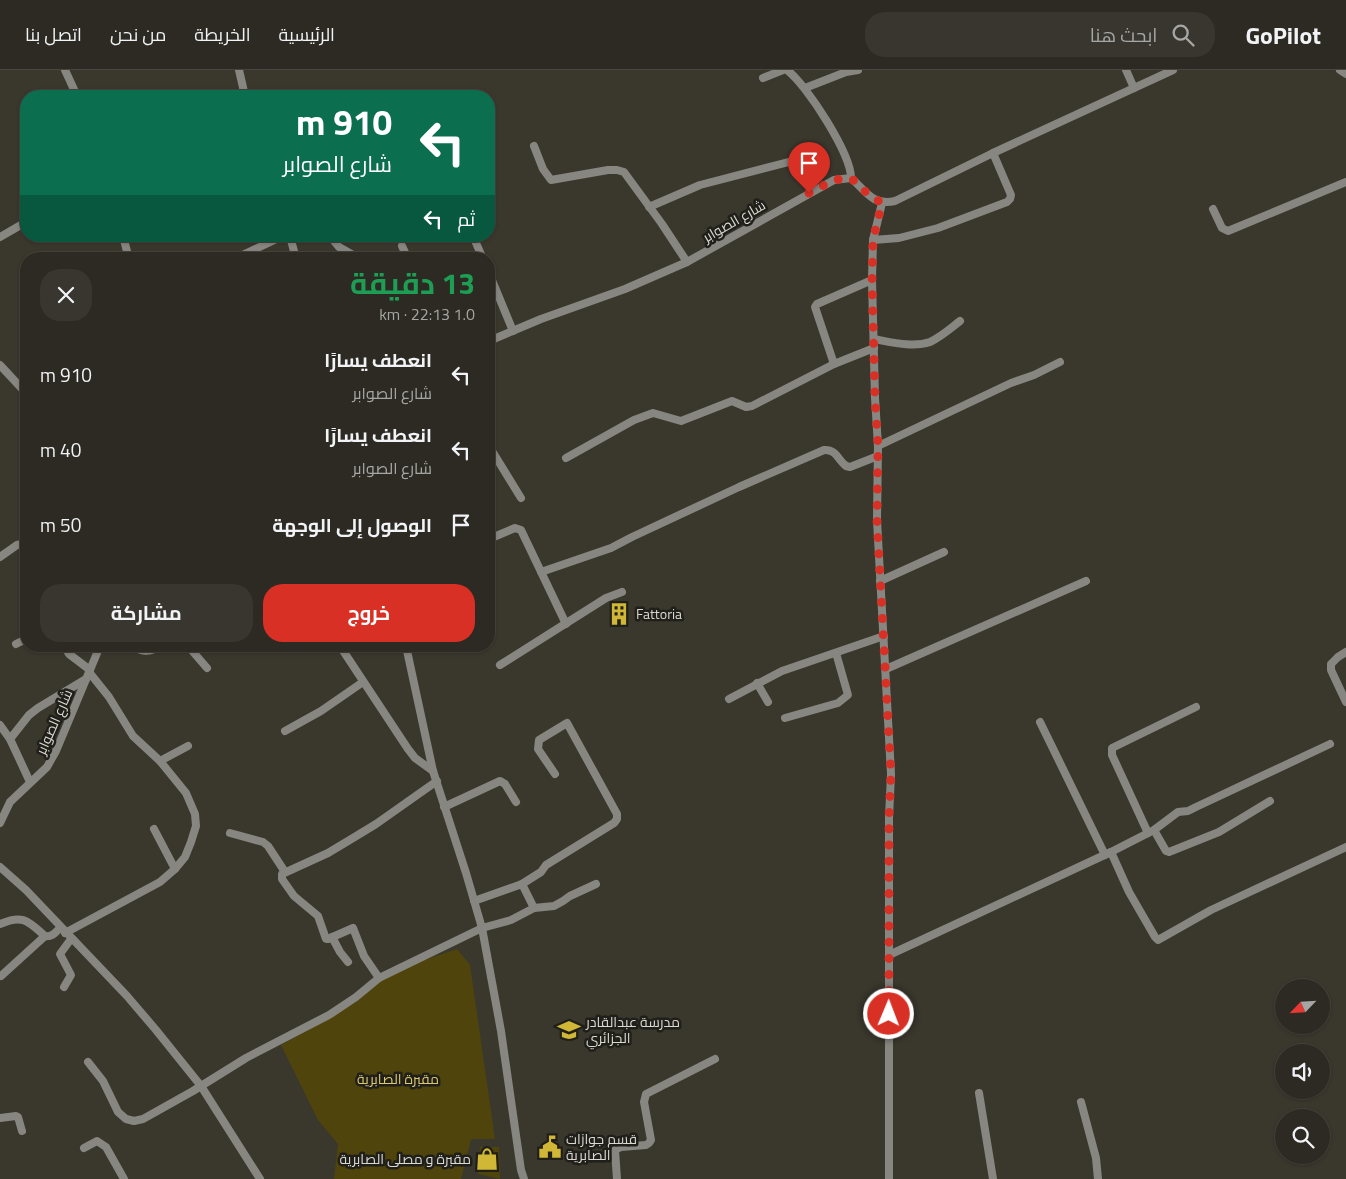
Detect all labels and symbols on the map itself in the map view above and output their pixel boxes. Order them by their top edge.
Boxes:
pin [788,142,830,193]
street label: شارع الصوابر [698,194,769,248]
building icon: Fattoria [606,601,632,627]
place label: Fattoria [636,603,682,624]
street label: شارع الصوابر [29,686,77,759]
north arrow [1275,979,1330,1034]
position arrow [862,987,914,1039]
place label: مدرسة عبدالقادر الجزائري [585,1011,680,1050]
school or university icon: مدرسة عبدالقادر الجزائري [556,1017,582,1043]
park label: مقبرة الصابرية [357,1068,439,1089]
place label: قسم جوازات الصابرية [566,1128,637,1165]
public building icon: قسم جوازات الصابرية [537,1134,563,1160]
shop icon: مقبرة و مصلى الصابرية [474,1146,500,1172]
place label: مقبرة و مصلى الصابرية [339,1148,471,1169]

